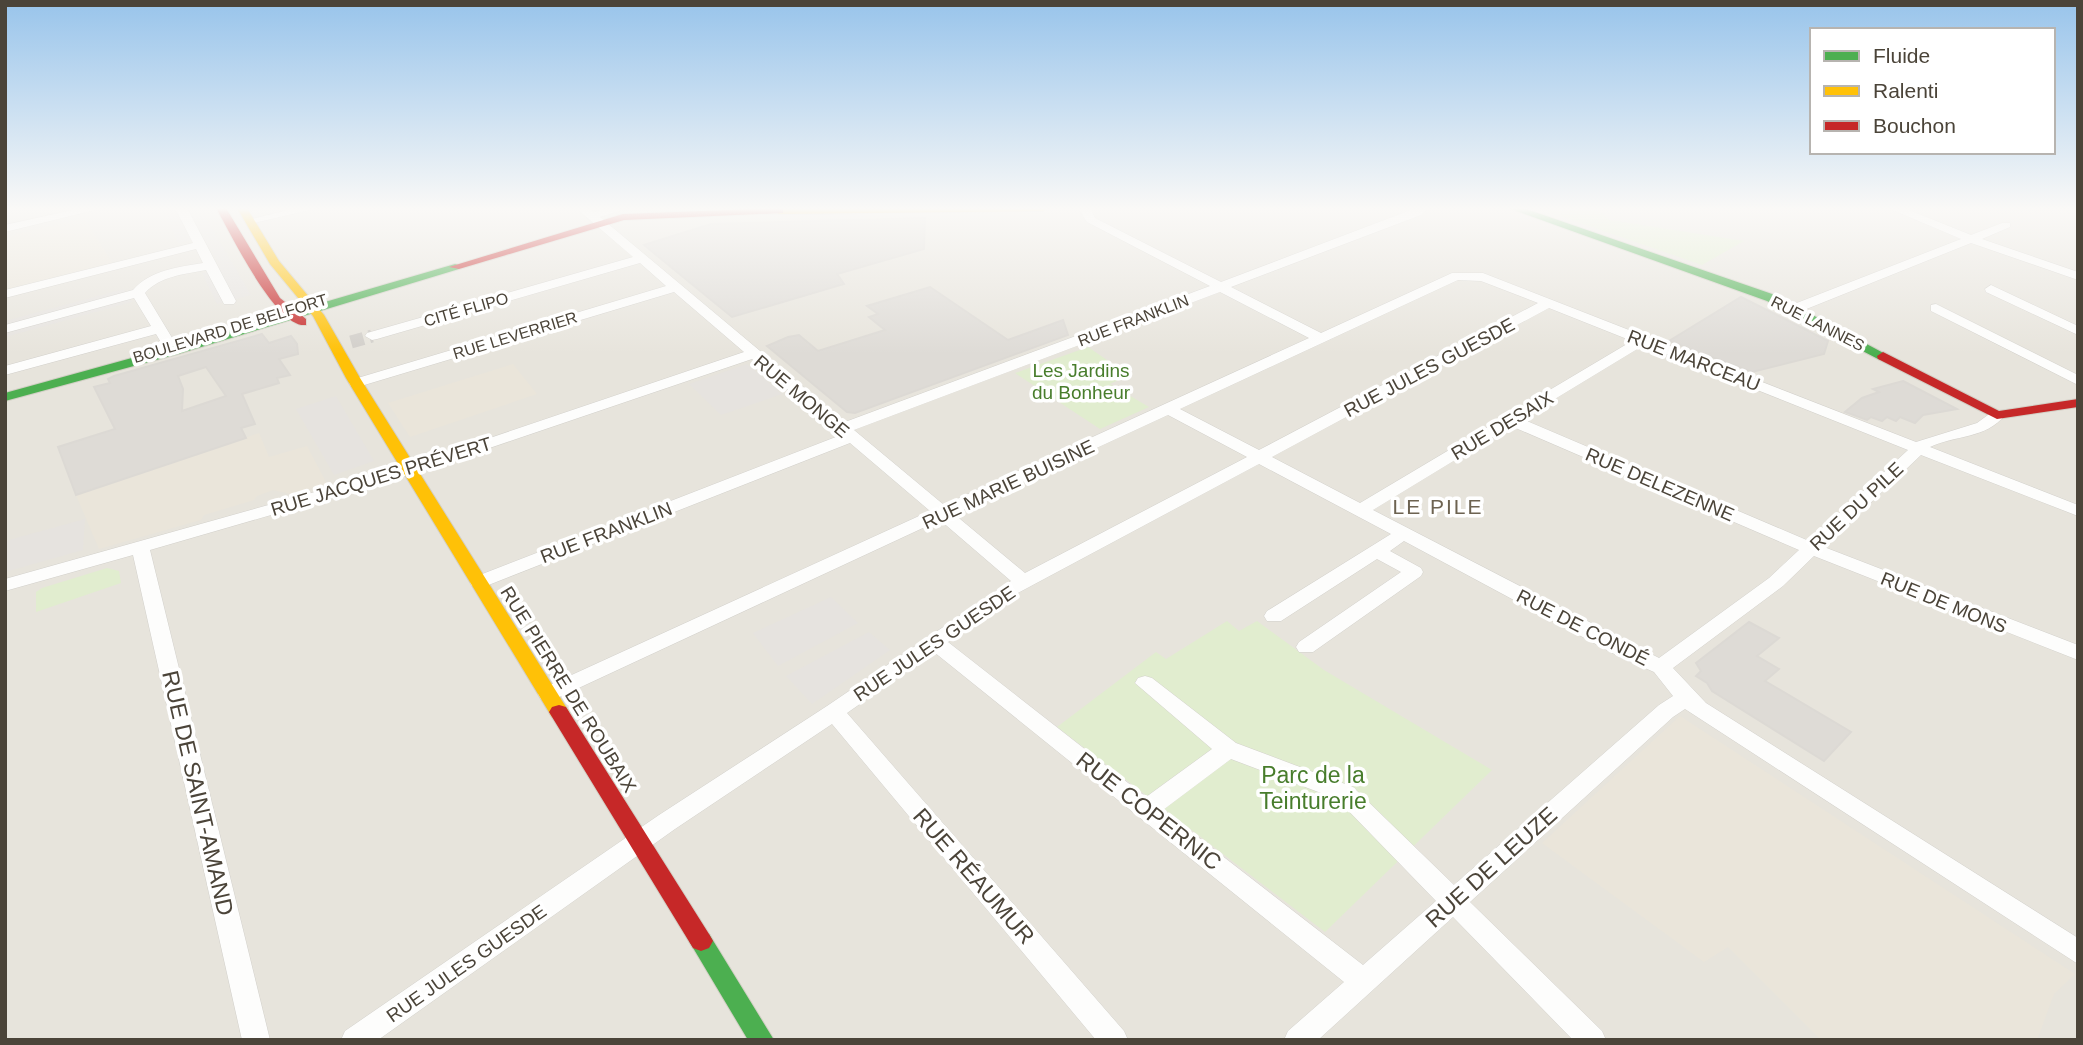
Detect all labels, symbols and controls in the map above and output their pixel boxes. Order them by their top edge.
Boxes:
legend [1810,28,2055,154]
text: Fluide [1873,44,1930,67]
text: Ralenti [1873,79,1938,102]
text: Bouchon [1873,114,1956,137]
street label: CITÉ FLIPO [422,288,510,330]
street label: BOULEVARD DE BELFORT [131,291,329,366]
street label: RUE FRANKLIN [1075,292,1191,349]
street label: RUE LANNES [1768,293,1867,354]
street label: RUE LEVERRIER [451,309,579,362]
street label: RUE JULES GUESDE [1340,314,1518,421]
street label: RUE MARCEAU [1625,326,1763,395]
street label: RUE MONGE [750,351,853,442]
park label: Les Jardins du Bonheur [1032,360,1131,403]
street label: RUE DESAIX [1448,387,1557,464]
street label: RUE JACQUES PRÉVERT [268,433,494,520]
street label: RUE MARIE BUISINE [919,435,1097,533]
street label: RUE DELEZENNE [1582,444,1737,525]
street label: RUE DU PILE [1806,458,1907,555]
district label: LE PILE [1392,495,1484,518]
street label: RUE FRANKLIN [537,498,675,567]
street label: RUE DE MONS [1878,568,2010,637]
street label: RUE JULES GUESDE [850,582,1019,705]
street label: RUE PIERRE DE ROUBAIX [496,583,641,796]
street label: RUE DE CONDÉ [1513,585,1652,670]
street label: RUE DE SAINT-AMAND [157,668,239,918]
street label: RUE COPERNIC [1072,746,1226,876]
park label: Parc de la Teinturerie [1259,762,1367,814]
street label: RUE DE LEUZE [1420,801,1562,933]
street label: RUE RÉAUMUR [908,803,1040,949]
street label: RUE JULES GUESDE [382,900,550,1027]

